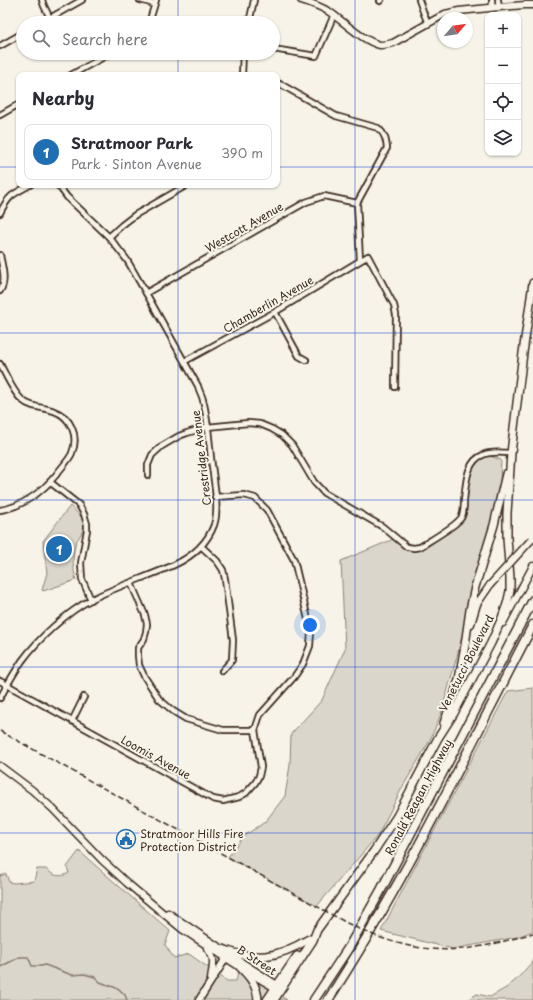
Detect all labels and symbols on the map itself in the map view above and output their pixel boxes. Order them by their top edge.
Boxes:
north arrow [437,12,473,48]
street label: Westcott Avenue [202,198,286,256]
street label: Chamberlin Avenue [220,271,316,337]
street label: Crestridge Avenue [187,409,215,507]
pin: 1 [46,534,72,564]
street label: Venetucci Boulevard [434,611,498,714]
your location [300,615,320,635]
street label: Loomis Avenue [118,731,194,783]
street label: Ronald Reagan Highway [380,736,456,858]
place label: Stratmoor Hills Fire Protection District [140,825,244,855]
public building icon: Stratmoor Hills Fire Protection District [115,828,137,850]
street label: B Street [234,941,281,979]

